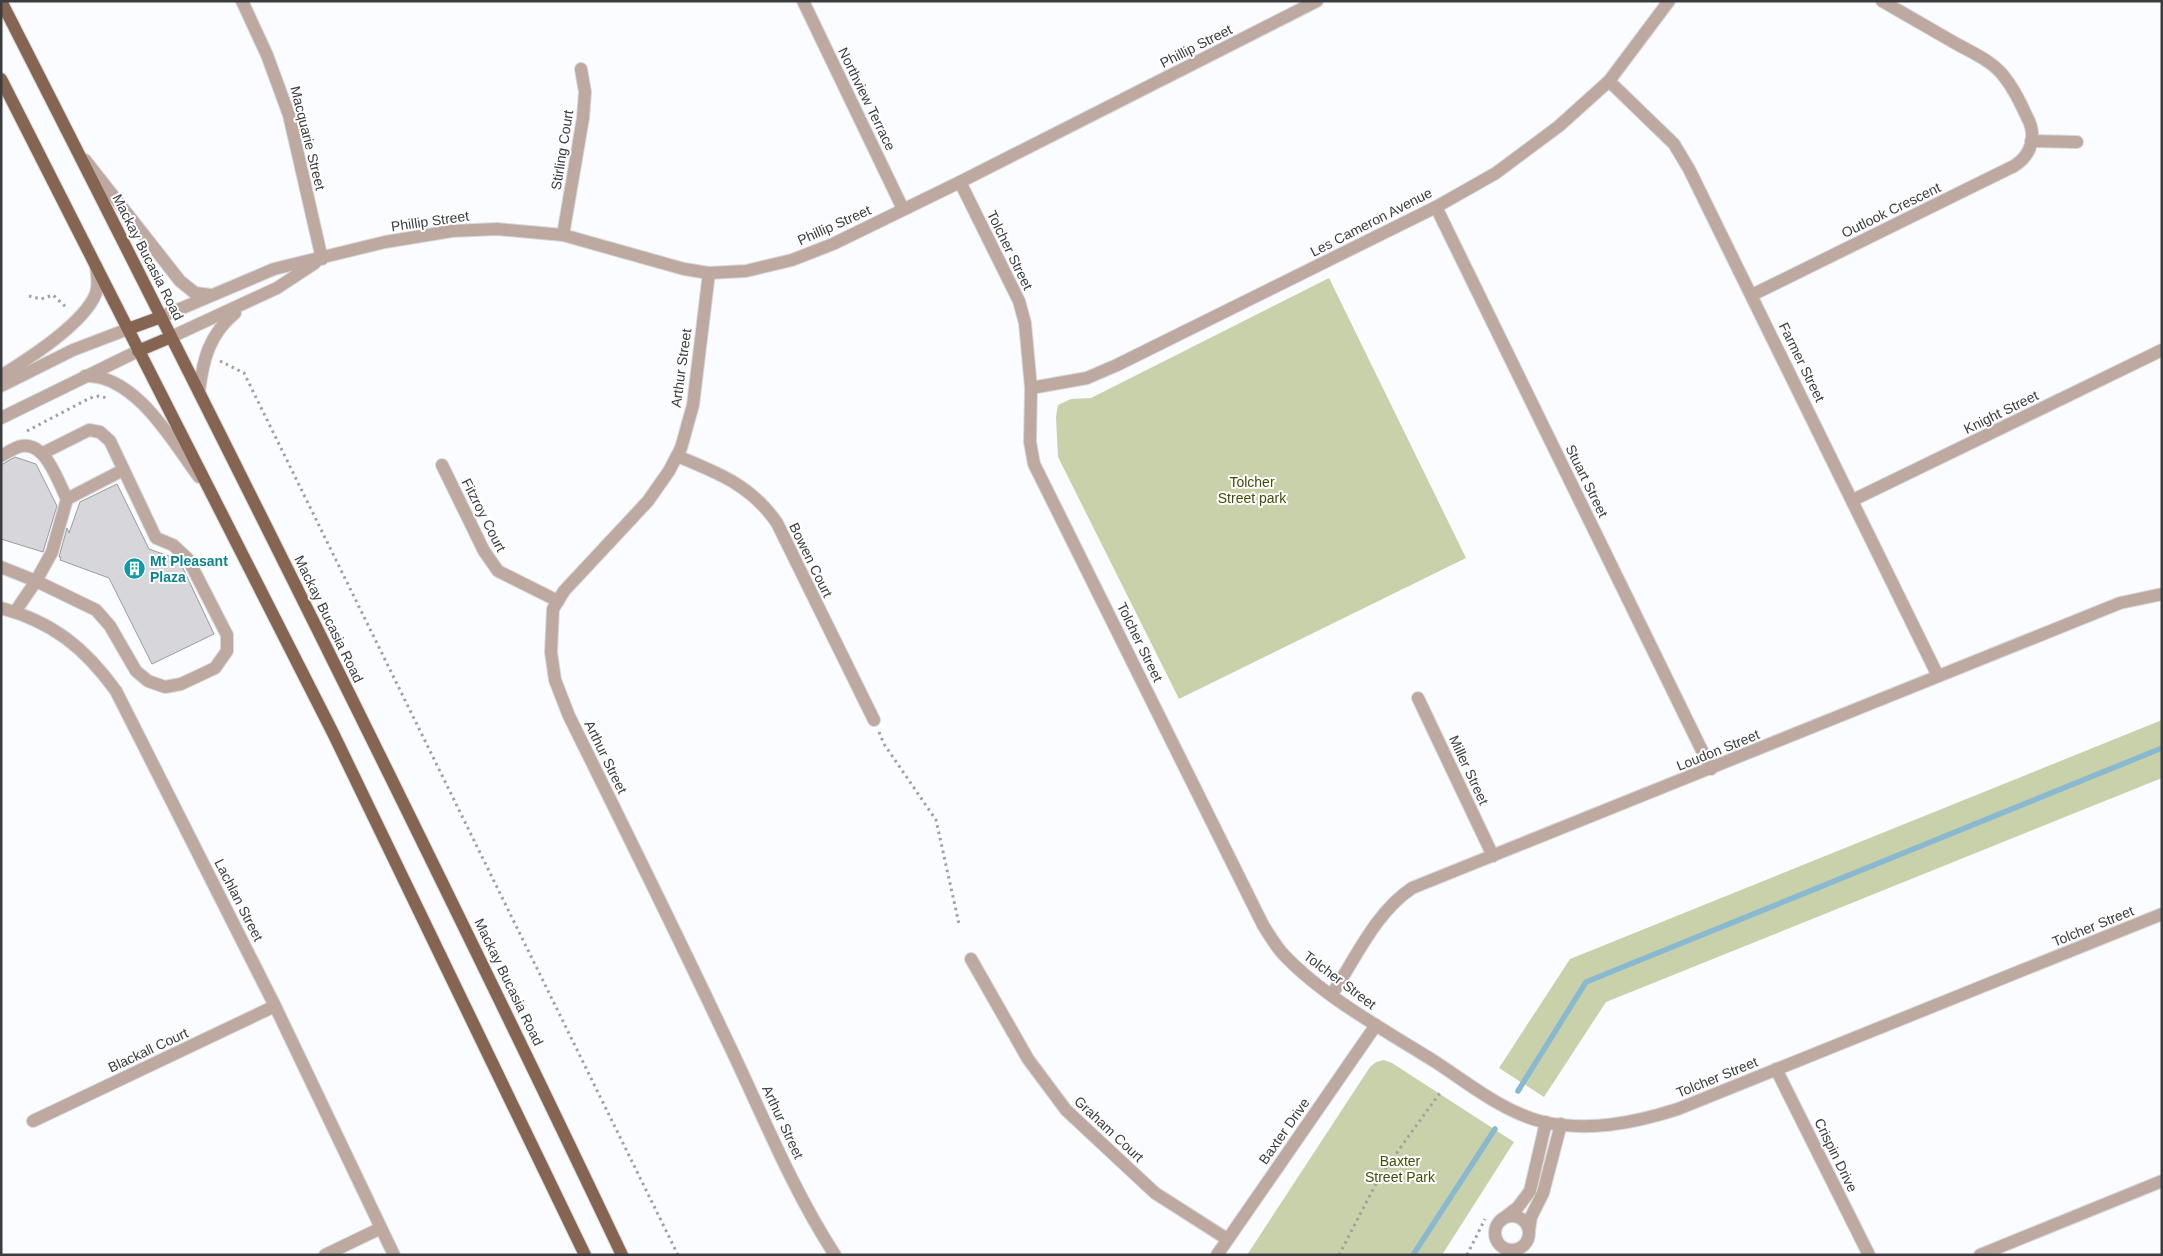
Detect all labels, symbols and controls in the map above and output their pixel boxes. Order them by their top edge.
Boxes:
street label: Phillip Street [1157,21,1235,71]
street label: Northview Terrace [835,45,899,153]
street label: Macquarie Street [287,84,329,192]
street label: Stirling Court [548,109,576,191]
street label: Outlook Crescent [1839,179,1943,241]
street label: Les Cameron Avenue [1307,184,1435,260]
street label: Mackay Bucasia Road [109,191,187,323]
street label: Phillip Street [795,202,873,248]
street label: Phillip Street [390,208,470,234]
street label: Tolcher Street [984,208,1036,292]
street label: Farmer Street [1776,320,1828,404]
street label: Arthur Street [668,327,694,408]
street label: Knight Street [1961,387,2041,437]
street label: Stuart Street [1563,442,1611,520]
park label: Tolcher Street park [1218,474,1287,506]
street label: Fitzroy Court [459,476,509,554]
street label: Bowen Court [786,520,836,600]
place label: Mt Pleasant Plaza [150,553,228,585]
street label: Mackay Bucasia Road [291,553,367,685]
building icon: Mt Pleasant Plaza [122,557,146,581]
street label: Tolcher Street [1114,600,1166,684]
street label: Arthur Street [581,718,631,796]
street label: Loudon Street [1674,726,1762,774]
street label: Miller Street [1446,733,1492,807]
street label: Lachlan Street [211,856,267,944]
street label: Tolcher Street [2050,902,2136,950]
street label: Mackay Bucasia Road [471,916,547,1048]
street label: Tolcher Street [1301,948,1379,1012]
street label: Blackall Court [105,1024,191,1076]
street label: Tolcher Street [1674,1053,1760,1101]
street label: Arthur Street [759,1083,807,1161]
street label: Graham Court [1071,1093,1147,1165]
street label: Baxter Drive [1255,1095,1313,1167]
street label: Crispin Drive [1811,1115,1861,1195]
park label: Baxter Street Park [1365,1153,1436,1185]

